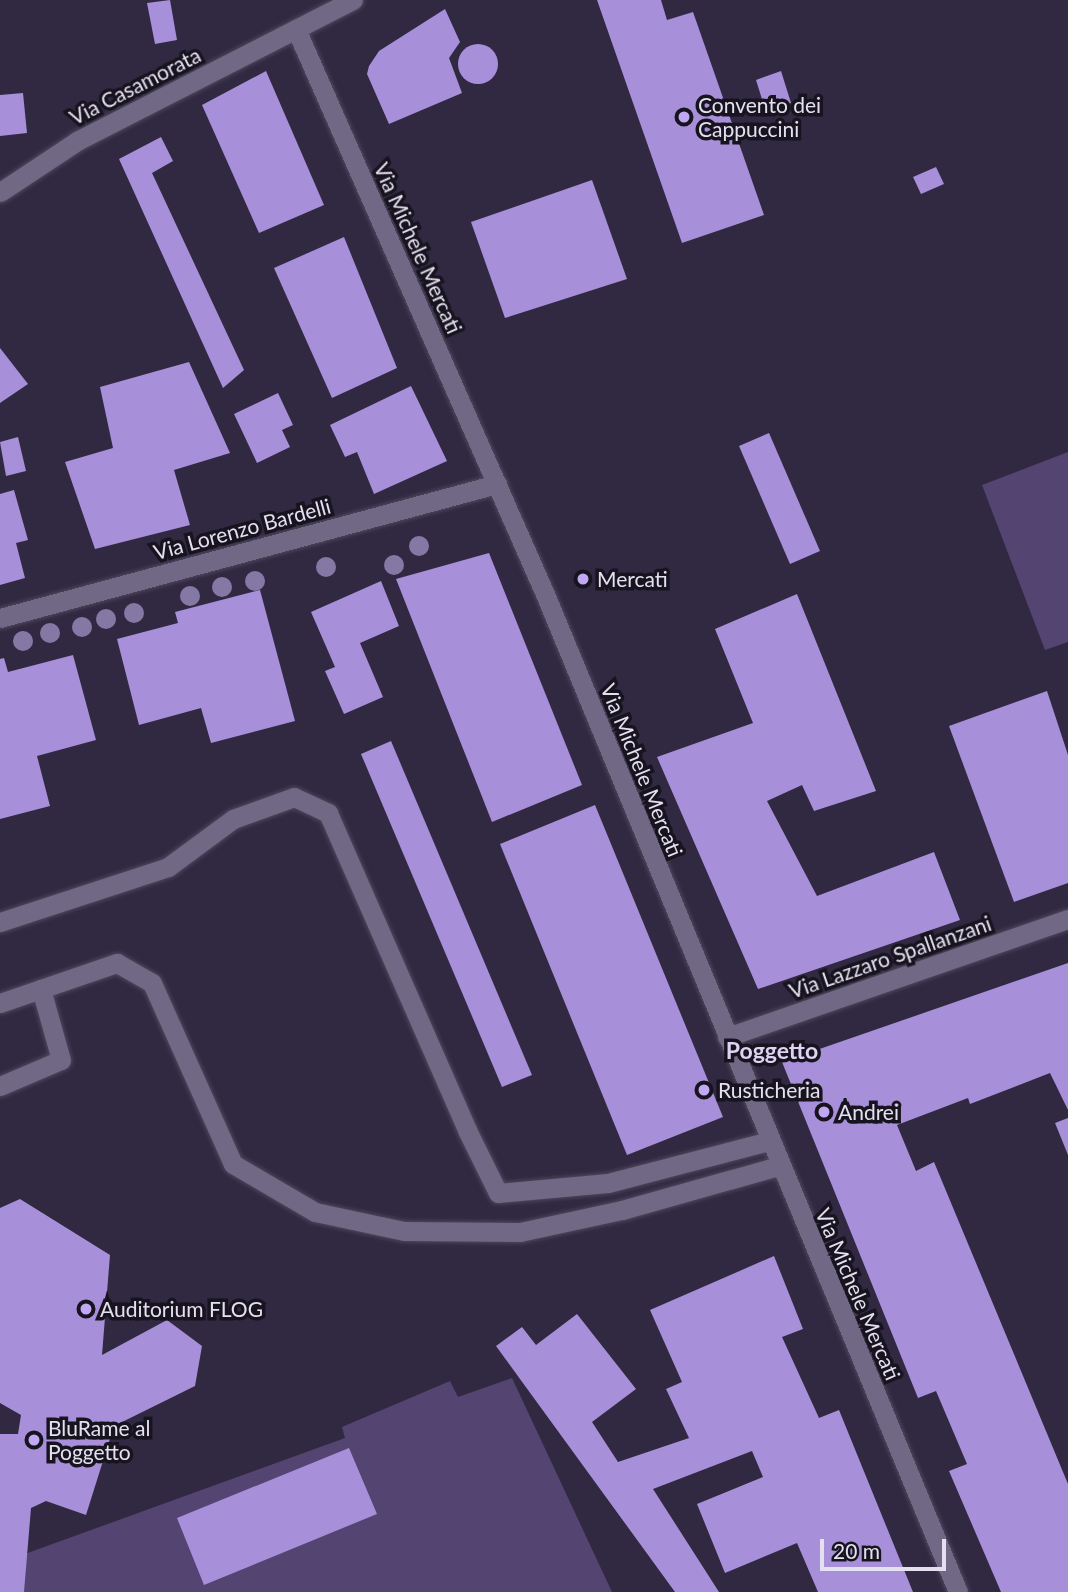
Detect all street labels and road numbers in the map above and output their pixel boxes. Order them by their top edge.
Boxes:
street label: Via Casamorata [65,42,205,130]
street label: Via Michele Mercati [369,159,467,337]
street label: Via Lorenzo Bardelli [151,493,333,565]
street label: Via Michele Mercati [596,680,688,860]
street label: Via Lazzaro Spallanzani [786,911,994,1003]
street label: Via Michele Mercati [810,1204,906,1384]

